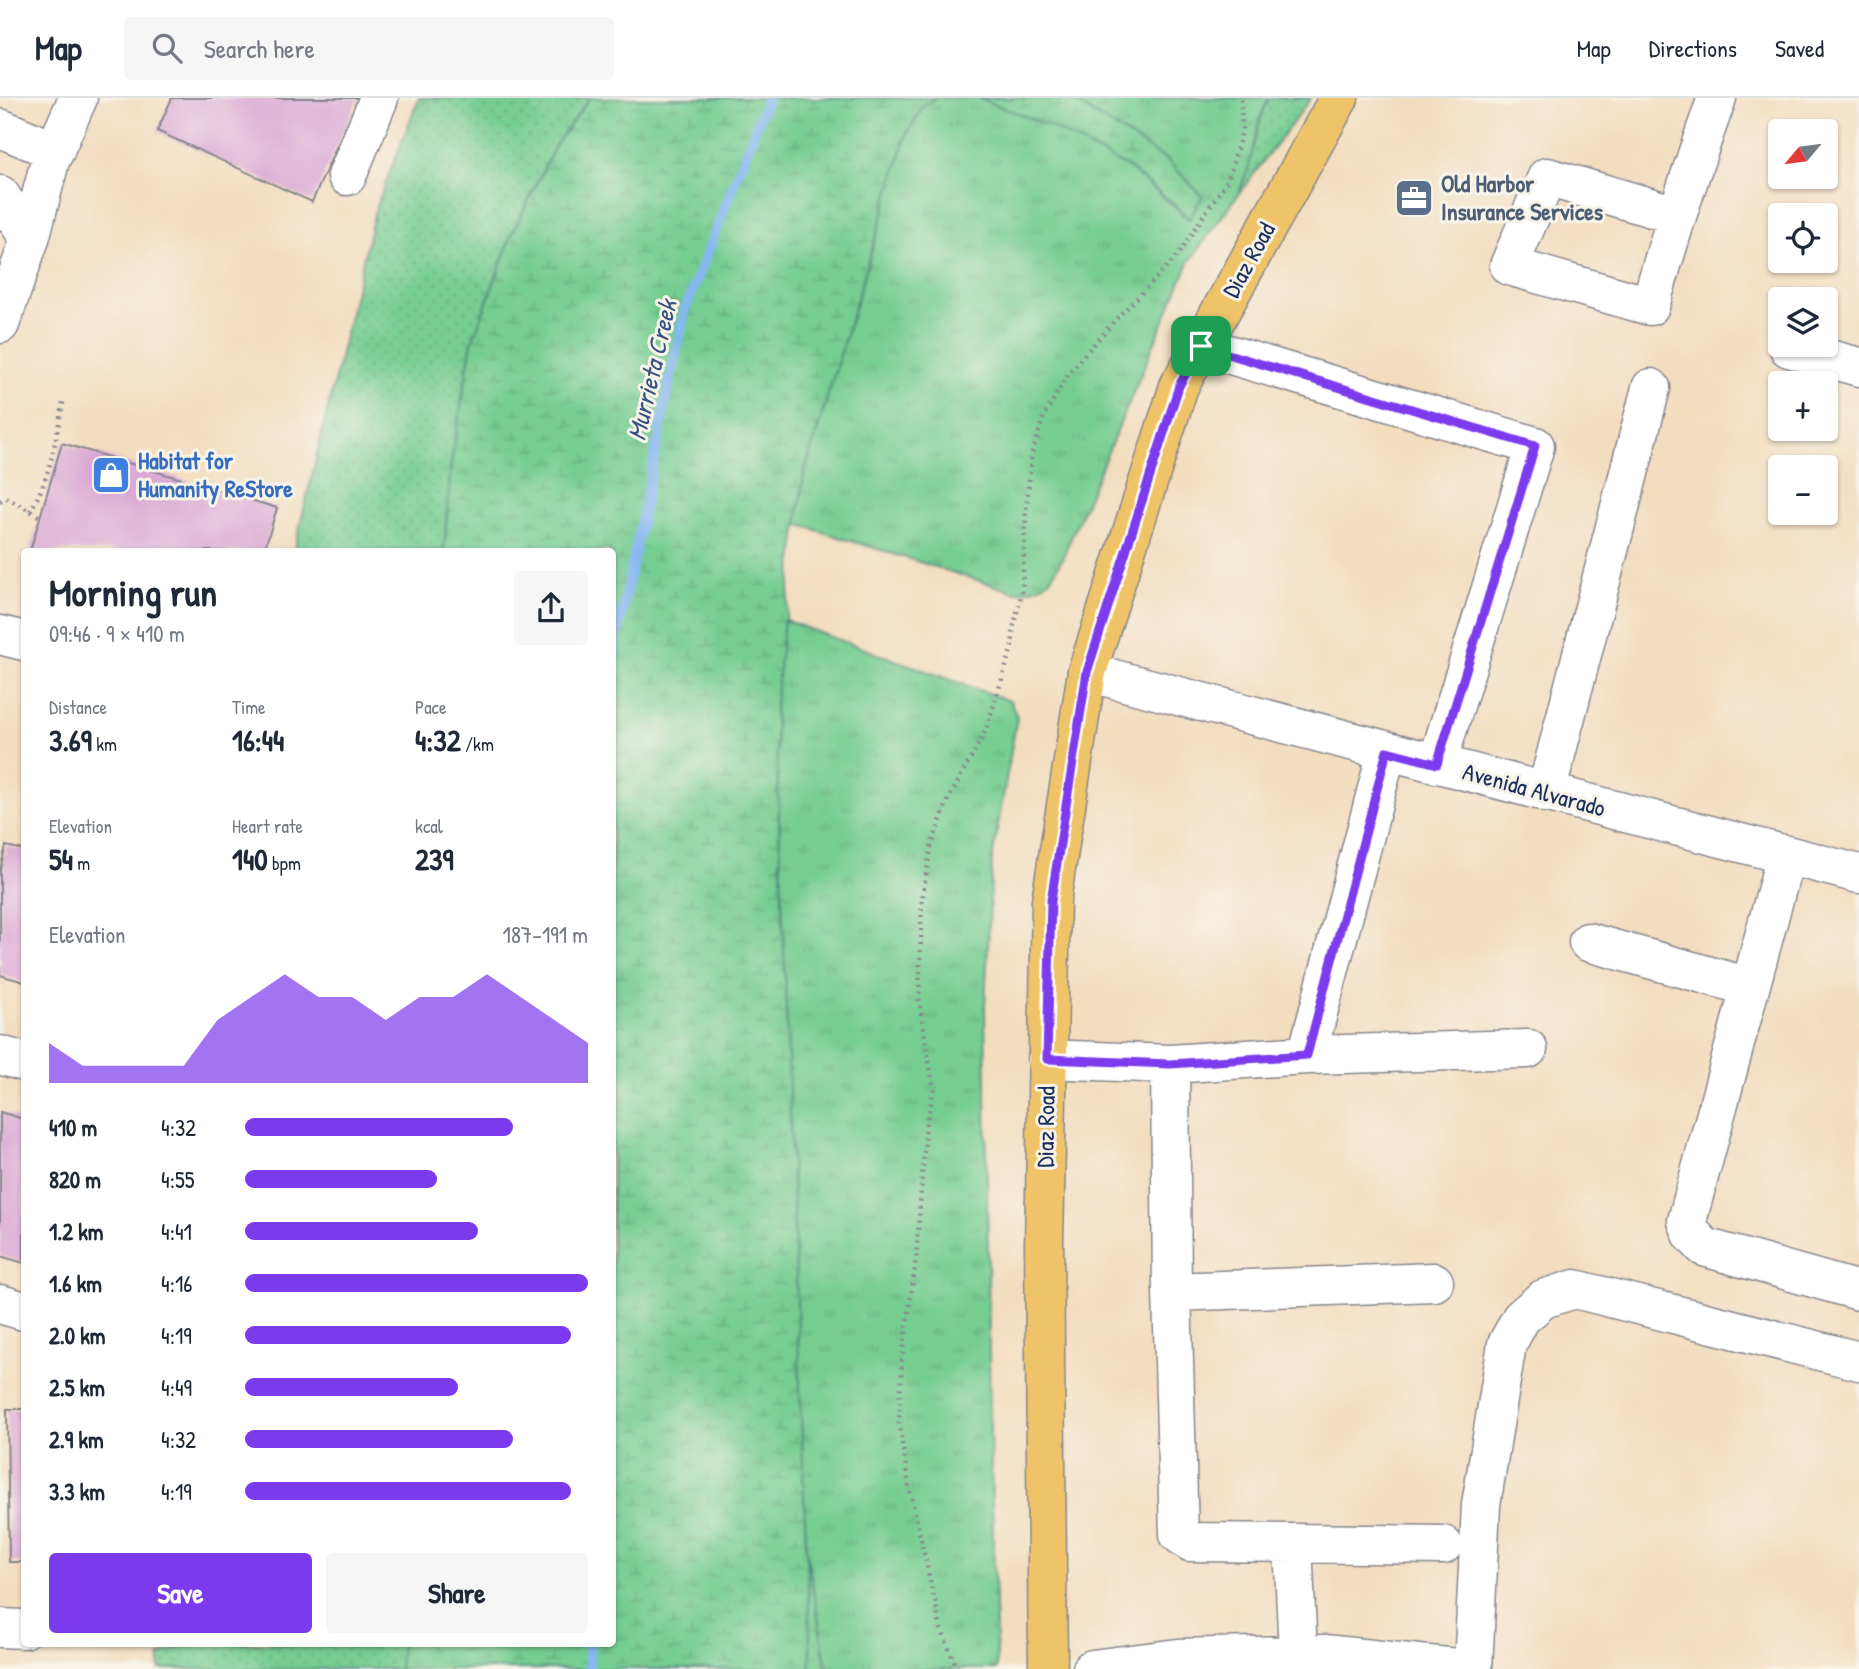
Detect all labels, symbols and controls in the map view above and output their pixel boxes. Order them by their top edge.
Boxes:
search box [124,17,614,80]
text: Map [35,26,82,70]
icon: search [148,29,186,67]
text: Search here [204,31,315,66]
text: Map [1577,32,1611,64]
text: Directions [1649,32,1737,64]
text: Saved [1775,32,1824,64]
north arrow [1768,119,1838,189]
map controls [1768,119,1838,525]
place label: Old Harbor Insurance Services [1441,167,1603,227]
office icon: Old Harbor Insurance Services [1393,177,1435,219]
button: locate [1768,203,1838,273]
street label: Diaz Road [1214,216,1282,303]
button: layers [1768,287,1838,357]
water label: Murrieta Creek [618,294,685,443]
pin [1171,316,1231,376]
icon: arrive [1182,327,1220,365]
button: + [1768,371,1838,441]
place label: Habitat for Humanity ReStore [138,444,293,505]
shop icon: Habitat for Humanity ReStore [90,454,132,496]
button: − [1768,455,1838,525]
text: Morning run [49,566,217,618]
button: share [514,571,588,645]
text: 09:46 · 9 × 410 m [49,618,185,649]
text: Distance [49,694,107,720]
text: Time [232,694,266,720]
text: Pace [415,694,447,720]
text: 3.69 [49,720,92,760]
text: 16:44 [232,720,284,760]
text: 4:32 [415,720,461,760]
text: km [92,731,117,757]
text: /km [461,731,494,757]
street label: Avenida Alvarado [1460,755,1609,823]
text: Elevation [49,813,112,839]
text: Heart rate [232,813,303,839]
text: kcal [415,813,443,839]
text: 54 [49,839,73,879]
text: 140 [232,839,268,879]
text: 239 [415,839,454,879]
text: m [73,850,90,876]
text: bpm [268,850,301,876]
text: Elevation [49,919,125,950]
text: 187–191 m [503,919,588,950]
street label: Diaz Road [1028,1086,1062,1168]
text: 410 m [49,1112,97,1143]
text: 4:32 [161,1112,196,1143]
text: 820 m [49,1164,101,1195]
text: 4:55 [161,1164,194,1195]
text: 1.2 km [49,1216,104,1247]
text: 4:41 [161,1216,192,1247]
text: 1.6 km [49,1268,102,1299]
text: 4:16 [161,1268,193,1299]
text: 2.0 km [49,1320,105,1351]
text: 4:19 [161,1320,192,1351]
text: 2.5 km [49,1372,105,1403]
text: 4:49 [161,1372,192,1403]
text: 2.9 km [49,1424,104,1455]
text: 4:32 [161,1424,196,1455]
text: 3.3 km [49,1476,105,1507]
text: 4:19 [161,1476,192,1507]
button: Save [49,1553,312,1633]
button: Share [326,1553,588,1633]

